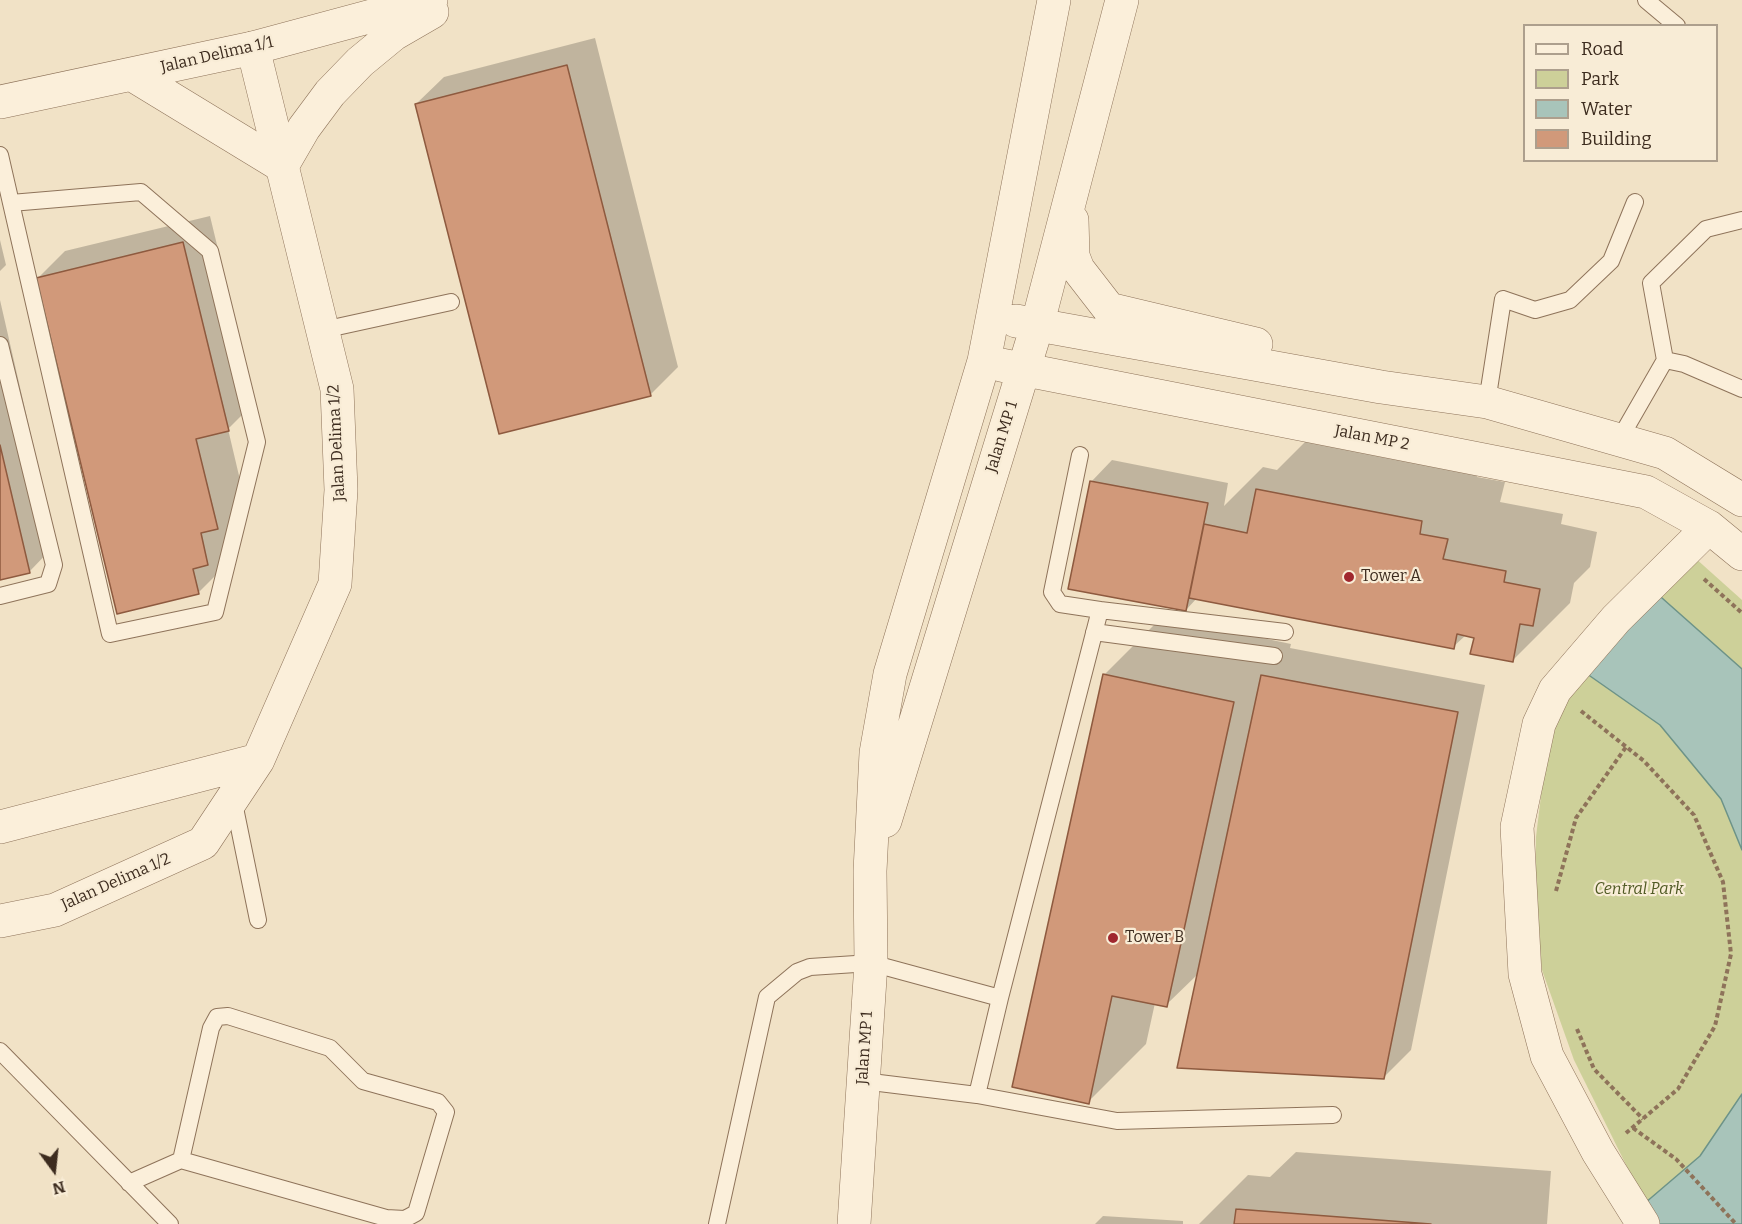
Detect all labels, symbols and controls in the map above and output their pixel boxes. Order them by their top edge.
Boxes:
legend [1523,24,1718,162]
street label: Jalan Delima 1/1 [159,33,275,77]
text: Road [1581,38,1623,60]
text: Park [1581,68,1619,90]
text: Water [1581,98,1632,120]
text: Building [1581,128,1652,150]
street label: Jalan Delima 1/2 [324,384,350,502]
street label: Jalan MP 1 [982,399,1022,475]
street label: Jalan MP 2 [1333,421,1411,455]
place label: Tower A [1361,567,1421,587]
marker: Tower A [1342,570,1356,584]
street label: Jalan Delima 1/2 [59,849,173,915]
park label: Central Park [1594,880,1684,900]
place label: Tower B [1125,928,1184,948]
marker: Tower B [1106,931,1120,945]
street label: Jalan MP 1 [853,1011,877,1085]
north arrow [24,1140,84,1200]
text: N [50,1177,67,1199]

